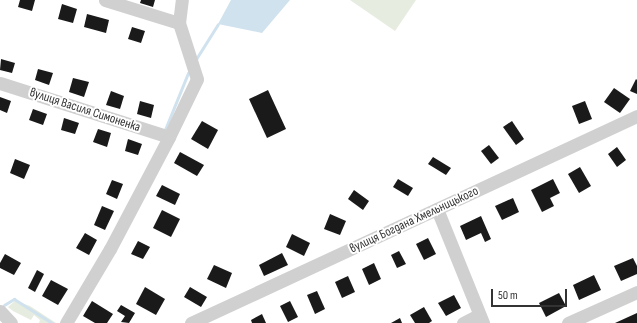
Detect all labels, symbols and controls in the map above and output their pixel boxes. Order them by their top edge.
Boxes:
street label: вулиця Василя Симоненка [28,85,142,135]
street label: вулиця Богдана Хмельницького [347,183,481,257]
scale bar [493,281,569,307]
text: 50 m [498,288,518,303]

